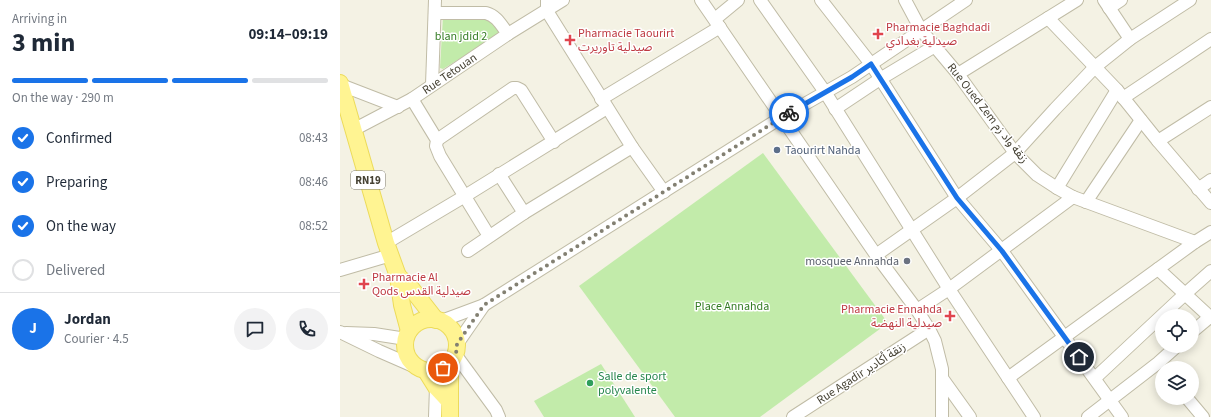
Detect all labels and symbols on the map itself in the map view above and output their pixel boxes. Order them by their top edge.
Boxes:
place label: Pharmacie Baghdadi صيدلية بغدادي [886,19,990,51]
place label: Pharmacie Taourirt صيدلية تاوريرت [578,25,674,56]
park label: blan jdid 2 [435,28,487,45]
marker: Pharmacie Baghdadi صيدلية بغدادي [873,29,883,39]
marker: Pharmacie Taourirt صيدلية تاوريرت [565,35,575,45]
street label: Rue Tetouan [419,49,481,99]
street label: Rue Oued Zem زنقة واد زم [943,60,1032,167]
courier [769,93,809,133]
place label: Taourirt Nahda [785,142,860,159]
marker: Taourirt Nahda [772,145,782,155]
road number: RN19 [351,171,385,189]
place label: mosquee Annahda [805,253,899,270]
marker: mosquee Annahda [902,256,912,266]
place label: Pharmacie Al Qods صيدلية القدس [372,269,471,300]
marker: Pharmacie Al Qods صيدلية القدس [359,279,369,289]
park label: Place Annahda [695,298,769,315]
place label: Pharmacie Ennahda صيدلية النهضة [841,301,942,332]
marker: Pharmacie Ennahda صيدلية النهضة [945,311,955,321]
street label: Rue Agadir زنقة أكادير [813,338,909,409]
pin [1062,340,1096,374]
pin [426,351,460,385]
place label: Salle de sport polyvalente [598,368,666,399]
marker: Salle de sport polyvalente [585,378,595,388]

